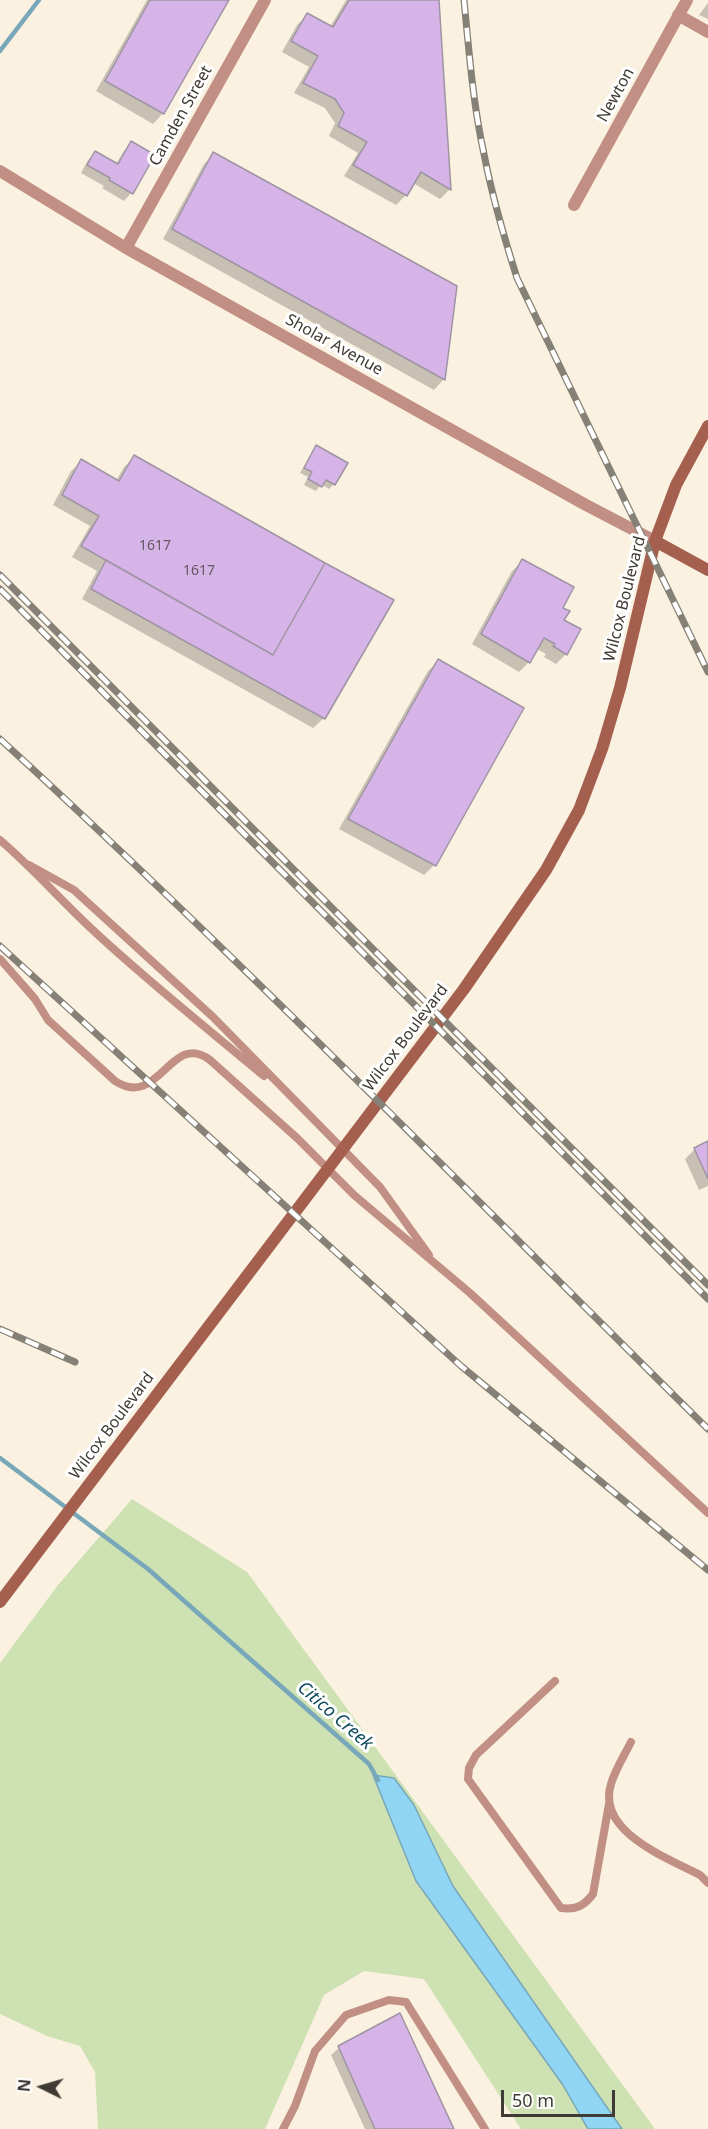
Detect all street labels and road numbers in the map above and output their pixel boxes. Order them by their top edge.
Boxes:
street label: Camden Street [146,63,216,169]
street label: Newton [593,65,639,125]
street label: Sholar Avenue [282,310,386,380]
street label: Wilcox Boulevard [600,534,650,664]
street label: Wilcox Boulevard [360,981,452,1095]
street label: Wilcox Boulevard [66,1369,158,1483]

